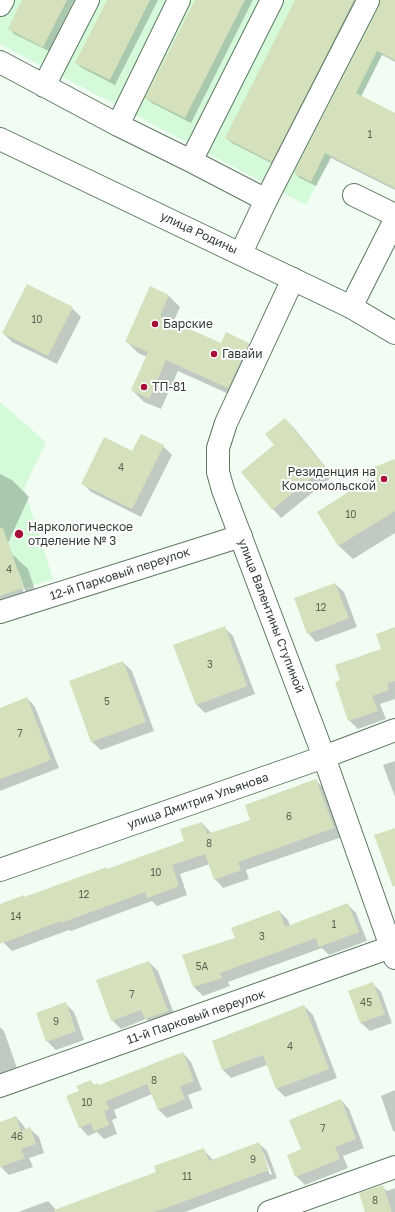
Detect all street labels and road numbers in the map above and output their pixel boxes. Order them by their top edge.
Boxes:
street label: улица Родины [158,209,240,257]
street label: улица Валентины Ступиной [235,537,307,695]
street label: 12-й Парковый переулок [48,545,192,603]
street label: улица Дмитрия Ульянова [125,770,271,832]
street label: 11-й Парковый переулок [125,987,267,1047]

